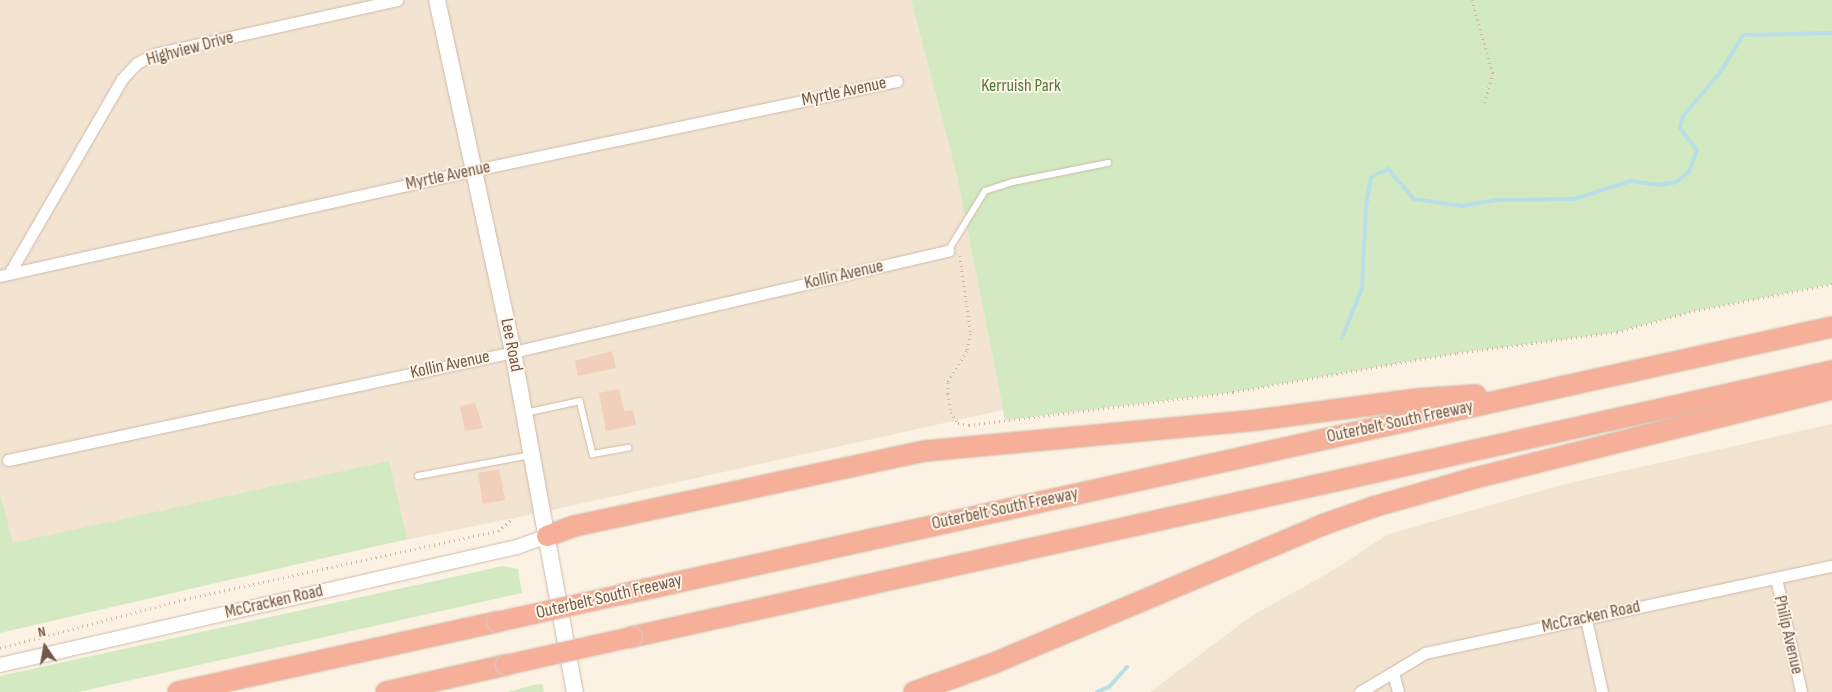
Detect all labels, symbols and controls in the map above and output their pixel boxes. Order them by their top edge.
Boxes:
street label: Highview Drive [144,27,236,71]
street label: Myrtle Avenue [800,72,888,112]
park label: Kerruish Park [981,75,1061,97]
street label: Myrtle Avenue [404,156,492,196]
street label: Kollin Avenue [802,255,886,295]
street label: Lee Road [495,317,527,373]
street label: Kollin Avenue [408,346,492,384]
street label: Outerbelt South Freeway [1325,396,1475,448]
street label: Outerbelt South Freeway [930,483,1080,535]
street label: Outerbelt South Freeway [534,570,684,624]
street label: McCracken Road [223,580,325,624]
street label: Philip Avenue [1768,594,1808,676]
street label: McCracken Road [1540,596,1642,638]
north arrow [20,622,70,672]
text: N [36,623,47,641]

